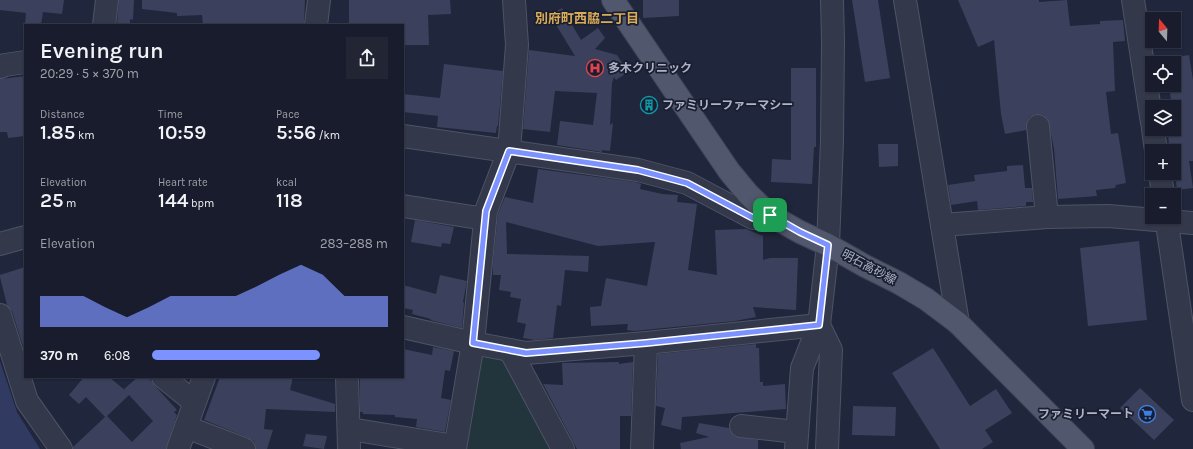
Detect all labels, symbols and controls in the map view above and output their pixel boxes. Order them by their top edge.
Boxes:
district label: 別府町西脇二丁目 [535,11,639,26]
north arrow [1145,12,1181,48]
map controls [1145,12,1181,224]
button: share [346,37,388,79]
text: Evening run [40,38,164,64]
button: locate [1145,56,1181,92]
hospital icon: 多木クリニック [585,58,605,78]
place label: 多木クリニック [608,61,692,75]
text: 20:29 · 5 × 370 m [40,66,139,81]
building icon: ファミリーファーマシー [639,95,659,115]
place label: ファミリーファーマシー [662,98,793,112]
button: layers [1145,100,1181,136]
text: Distance [40,108,84,121]
text: Time [158,108,183,121]
text: Pace [276,108,299,121]
text: 1.85 [40,121,75,144]
text: 10:59 [158,121,206,144]
text: 5:56 [276,121,316,144]
text: km [75,129,95,142]
text: /km [316,129,340,142]
button: + [1145,144,1181,180]
text: Elevation [40,176,87,189]
text: Heart rate [158,176,208,189]
text: kcal [276,176,297,189]
button: − [1145,188,1181,224]
text: 25 [40,189,64,212]
text: 144 [158,189,188,212]
text: 118 [276,189,303,212]
text: m [64,197,76,210]
text: bpm [188,197,214,210]
pin [753,198,787,232]
icon: arrive [759,204,781,226]
text: Elevation [40,236,95,251]
text: 283–288 m [320,236,388,251]
street label: 明石高砂線 [839,247,899,287]
text: 370 m [40,348,78,363]
text: 6:08 [104,348,130,363]
supermarket icon: ファミリーマート [1137,404,1157,424]
place label: ファミリーマート [1038,407,1134,421]

